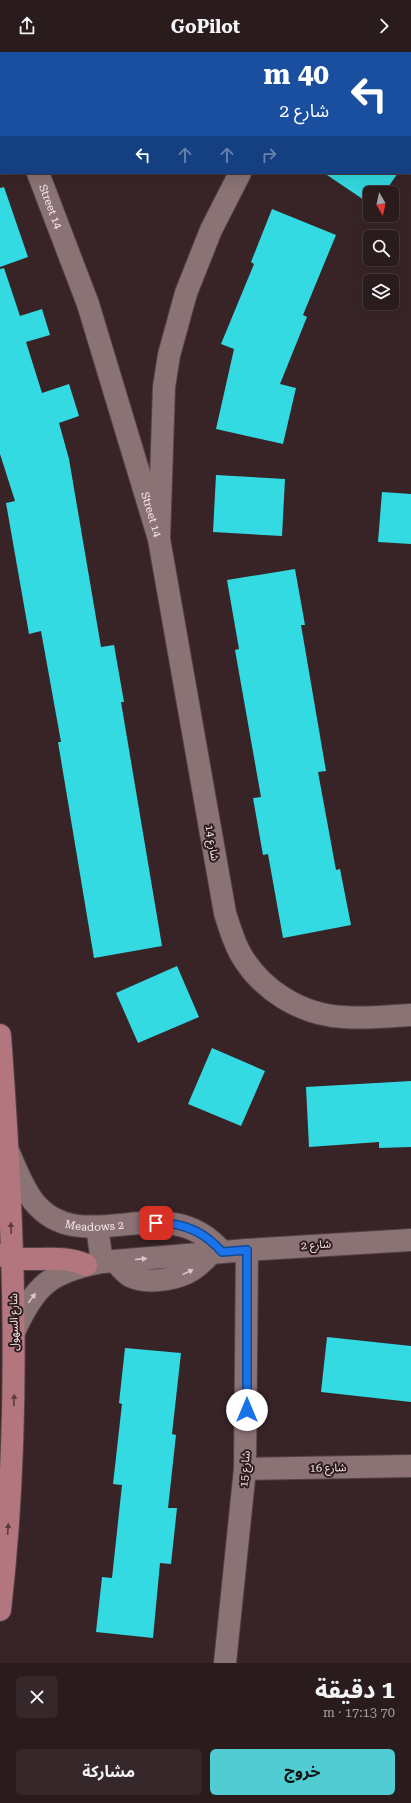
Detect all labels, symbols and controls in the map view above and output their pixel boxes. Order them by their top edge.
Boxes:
icon: share [16,15,38,37]
icon: forward [373,15,395,37]
text: GoPilot [171,16,240,37]
text: 40 m [264,58,329,91]
icon: left [343,68,395,120]
text: شارع 2 [279,100,329,121]
icon: left [132,144,154,166]
icon: ahead [174,144,196,166]
icon: ahead [216,144,238,166]
icon: right [258,144,280,166]
street label: Street 14 [36,182,66,232]
north arrow [363,186,399,222]
map controls [363,186,399,310]
button: search [363,230,399,266]
button: layers [363,274,399,310]
street label: Street 14 [139,490,165,539]
street label: شارع 14 [201,824,222,863]
pin [139,1206,173,1240]
icon: arrive [145,1212,167,1234]
street label: Meadows 2 [64,1217,124,1233]
one-way arrow [8,1221,14,1234]
street label: شارع 2 [300,1237,332,1254]
one-way arrow [135,1256,147,1262]
one-way arrow [182,1269,193,1275]
street label: شارع السهول [7,1293,22,1351]
one-way arrow [28,1293,37,1304]
position arrow [226,1389,268,1431]
one-way arrow [11,1394,18,1406]
street label: شارع 15 [237,1450,254,1488]
street label: شارع 16 [310,1461,347,1476]
one-way arrow [4,1523,11,1535]
button: close [16,1676,58,1718]
text: 1 دقيقة [315,1676,395,1704]
text: 70 m · 17:13 [323,1705,395,1720]
button: مشاركة [16,1749,202,1795]
button: خروج [210,1749,395,1795]

